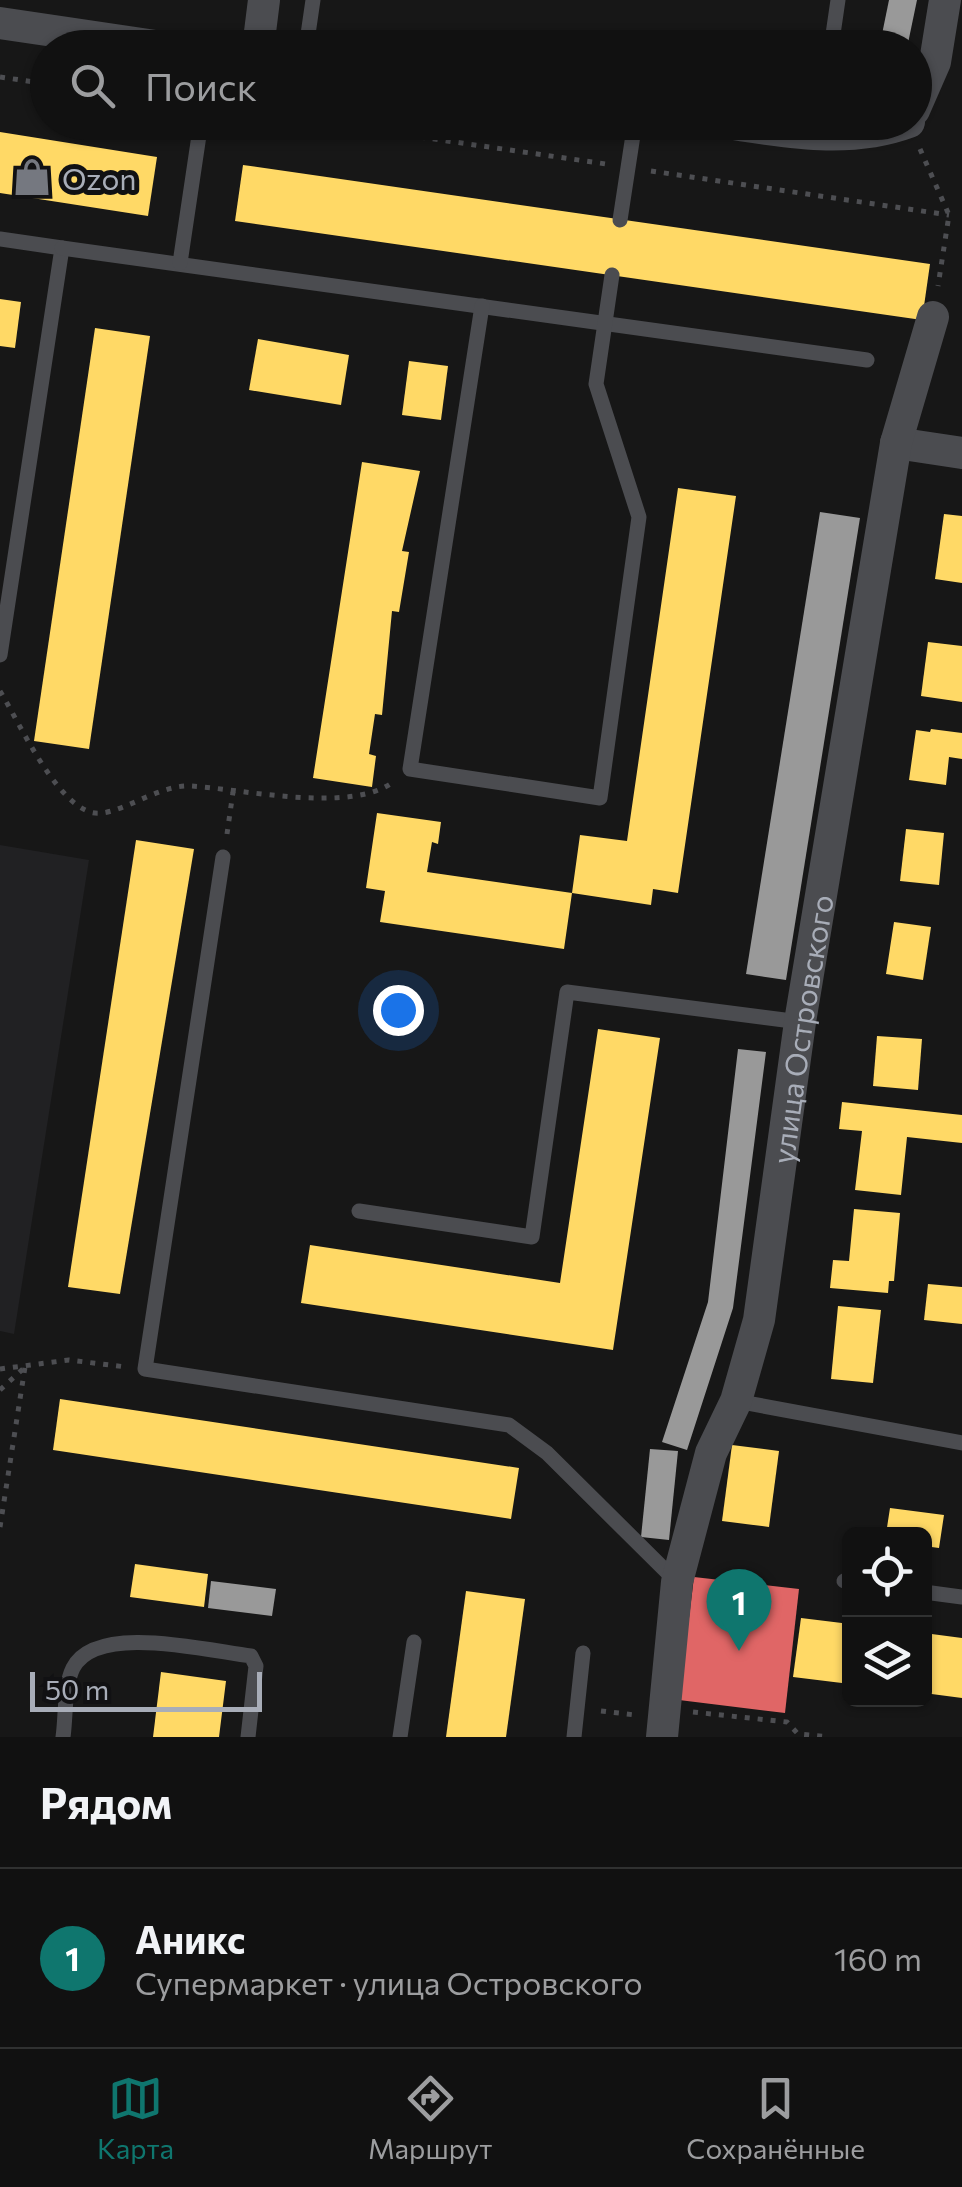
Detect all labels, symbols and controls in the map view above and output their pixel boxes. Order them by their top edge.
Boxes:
search box [30,30,932,140]
icon: search [65,58,120,113]
text: Поиск [145,62,257,109]
shop icon: Ozon [11,156,53,198]
place label: Ozon [62,159,137,196]
street label: улица Островского [762,892,839,1166]
your location [373,985,424,1036]
map controls [842,1527,932,1707]
button: locate [842,1527,932,1617]
pin: 1 [706,1568,772,1651]
button: layers [842,1617,932,1707]
scale bar [30,1667,262,1712]
text: 50 m [45,1672,109,1706]
text: Рядом [40,1776,172,1828]
text: Аникс [135,1915,246,1962]
text: 1 [65,1938,80,1978]
text: 160 m [834,1938,922,1978]
text: Супермаркет · улица Островского [135,1962,643,2002]
tab: Карта [97,2071,174,2165]
tab: Маршрут [368,2071,492,2165]
tab: Сохранённые [686,2071,865,2165]

